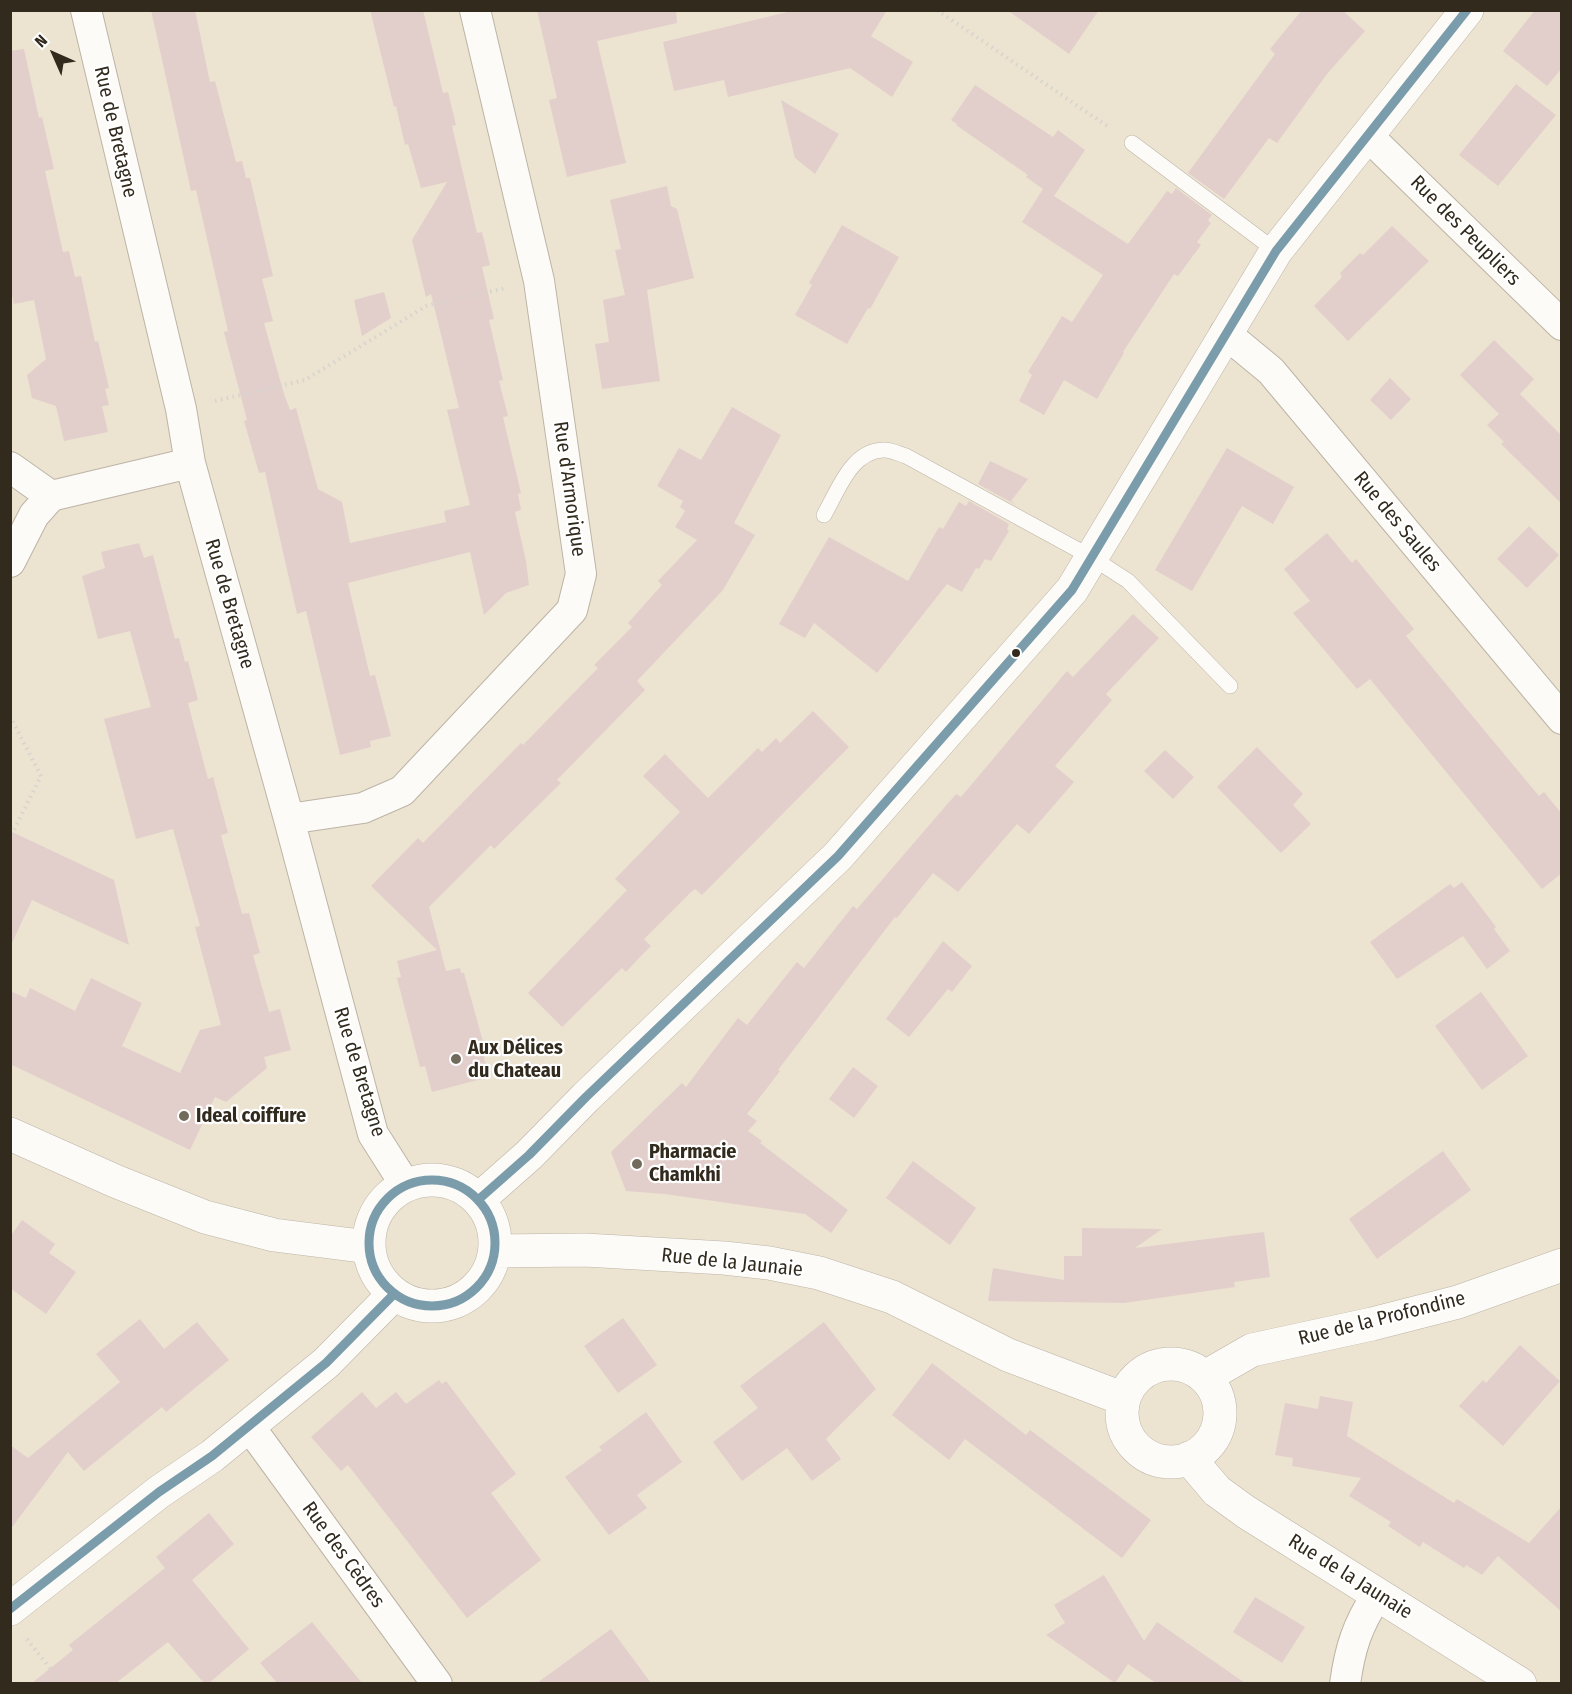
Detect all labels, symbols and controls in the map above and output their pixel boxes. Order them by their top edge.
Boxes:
north arrow [24,24,84,84]
text: N [31,31,51,51]
street label: Rue de Bretagne [88,64,142,200]
street label: Rue des Peupliers [1405,171,1525,291]
street label: Rue d'Armorique [548,420,590,558]
street label: Rue des Saules [1348,467,1446,577]
street label: Rue de Bretagne [199,536,259,672]
unlabelled marker [1010,647,1022,659]
street label: Rue de Bretagne [328,1004,390,1140]
place label: Aux Délices du Chateau [468,1036,563,1083]
marker: Aux Délices du Chateau [449,1052,463,1066]
place label: Ideal coiffure [196,1104,306,1128]
marker: Ideal coiffure [177,1109,191,1123]
place label: Pharmacie Chamkhi [649,1140,736,1187]
marker: Pharmacie Chamkhi [630,1157,644,1171]
street label: Rue de la Jaunaie [660,1244,804,1282]
street label: Rue de la Profondine [1296,1287,1468,1351]
street label: Rue des Cèdres [297,1497,389,1613]
street label: Rue de la Jaunaie [1283,1529,1417,1625]

